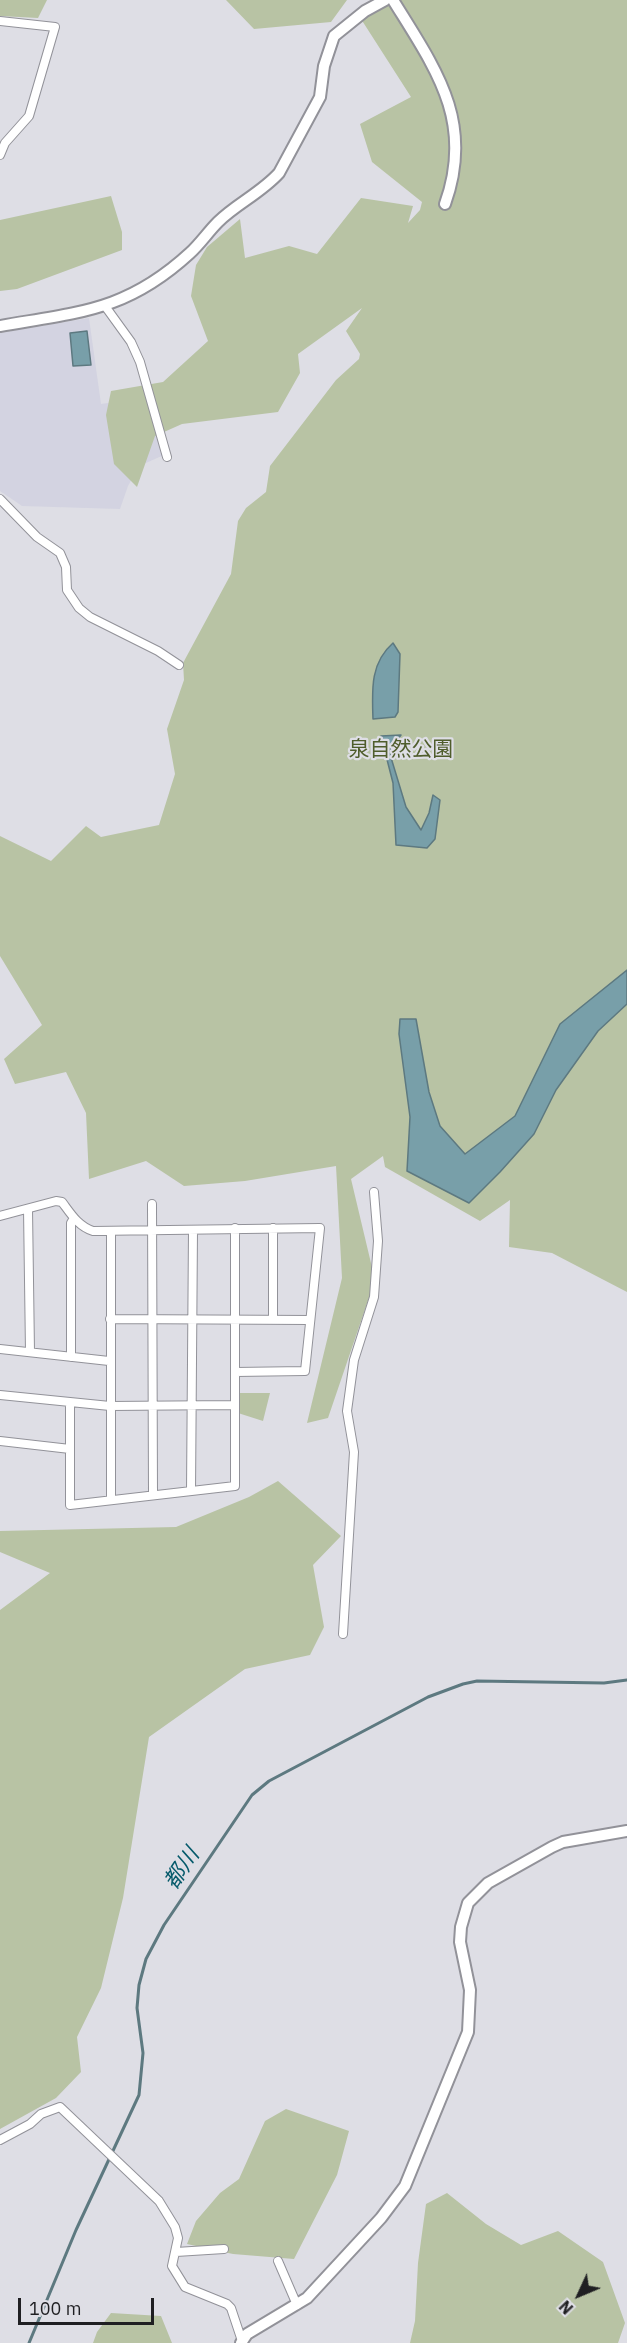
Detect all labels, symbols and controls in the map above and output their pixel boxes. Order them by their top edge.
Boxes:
park label: 泉自然公園 [349,737,453,763]
water label: 都川 [159,1843,205,1895]
north arrow [549,2265,609,2325]
scale bar [21,2286,158,2324]
text: N [555,2296,577,2319]
text: 100 m [29,2297,81,2320]

